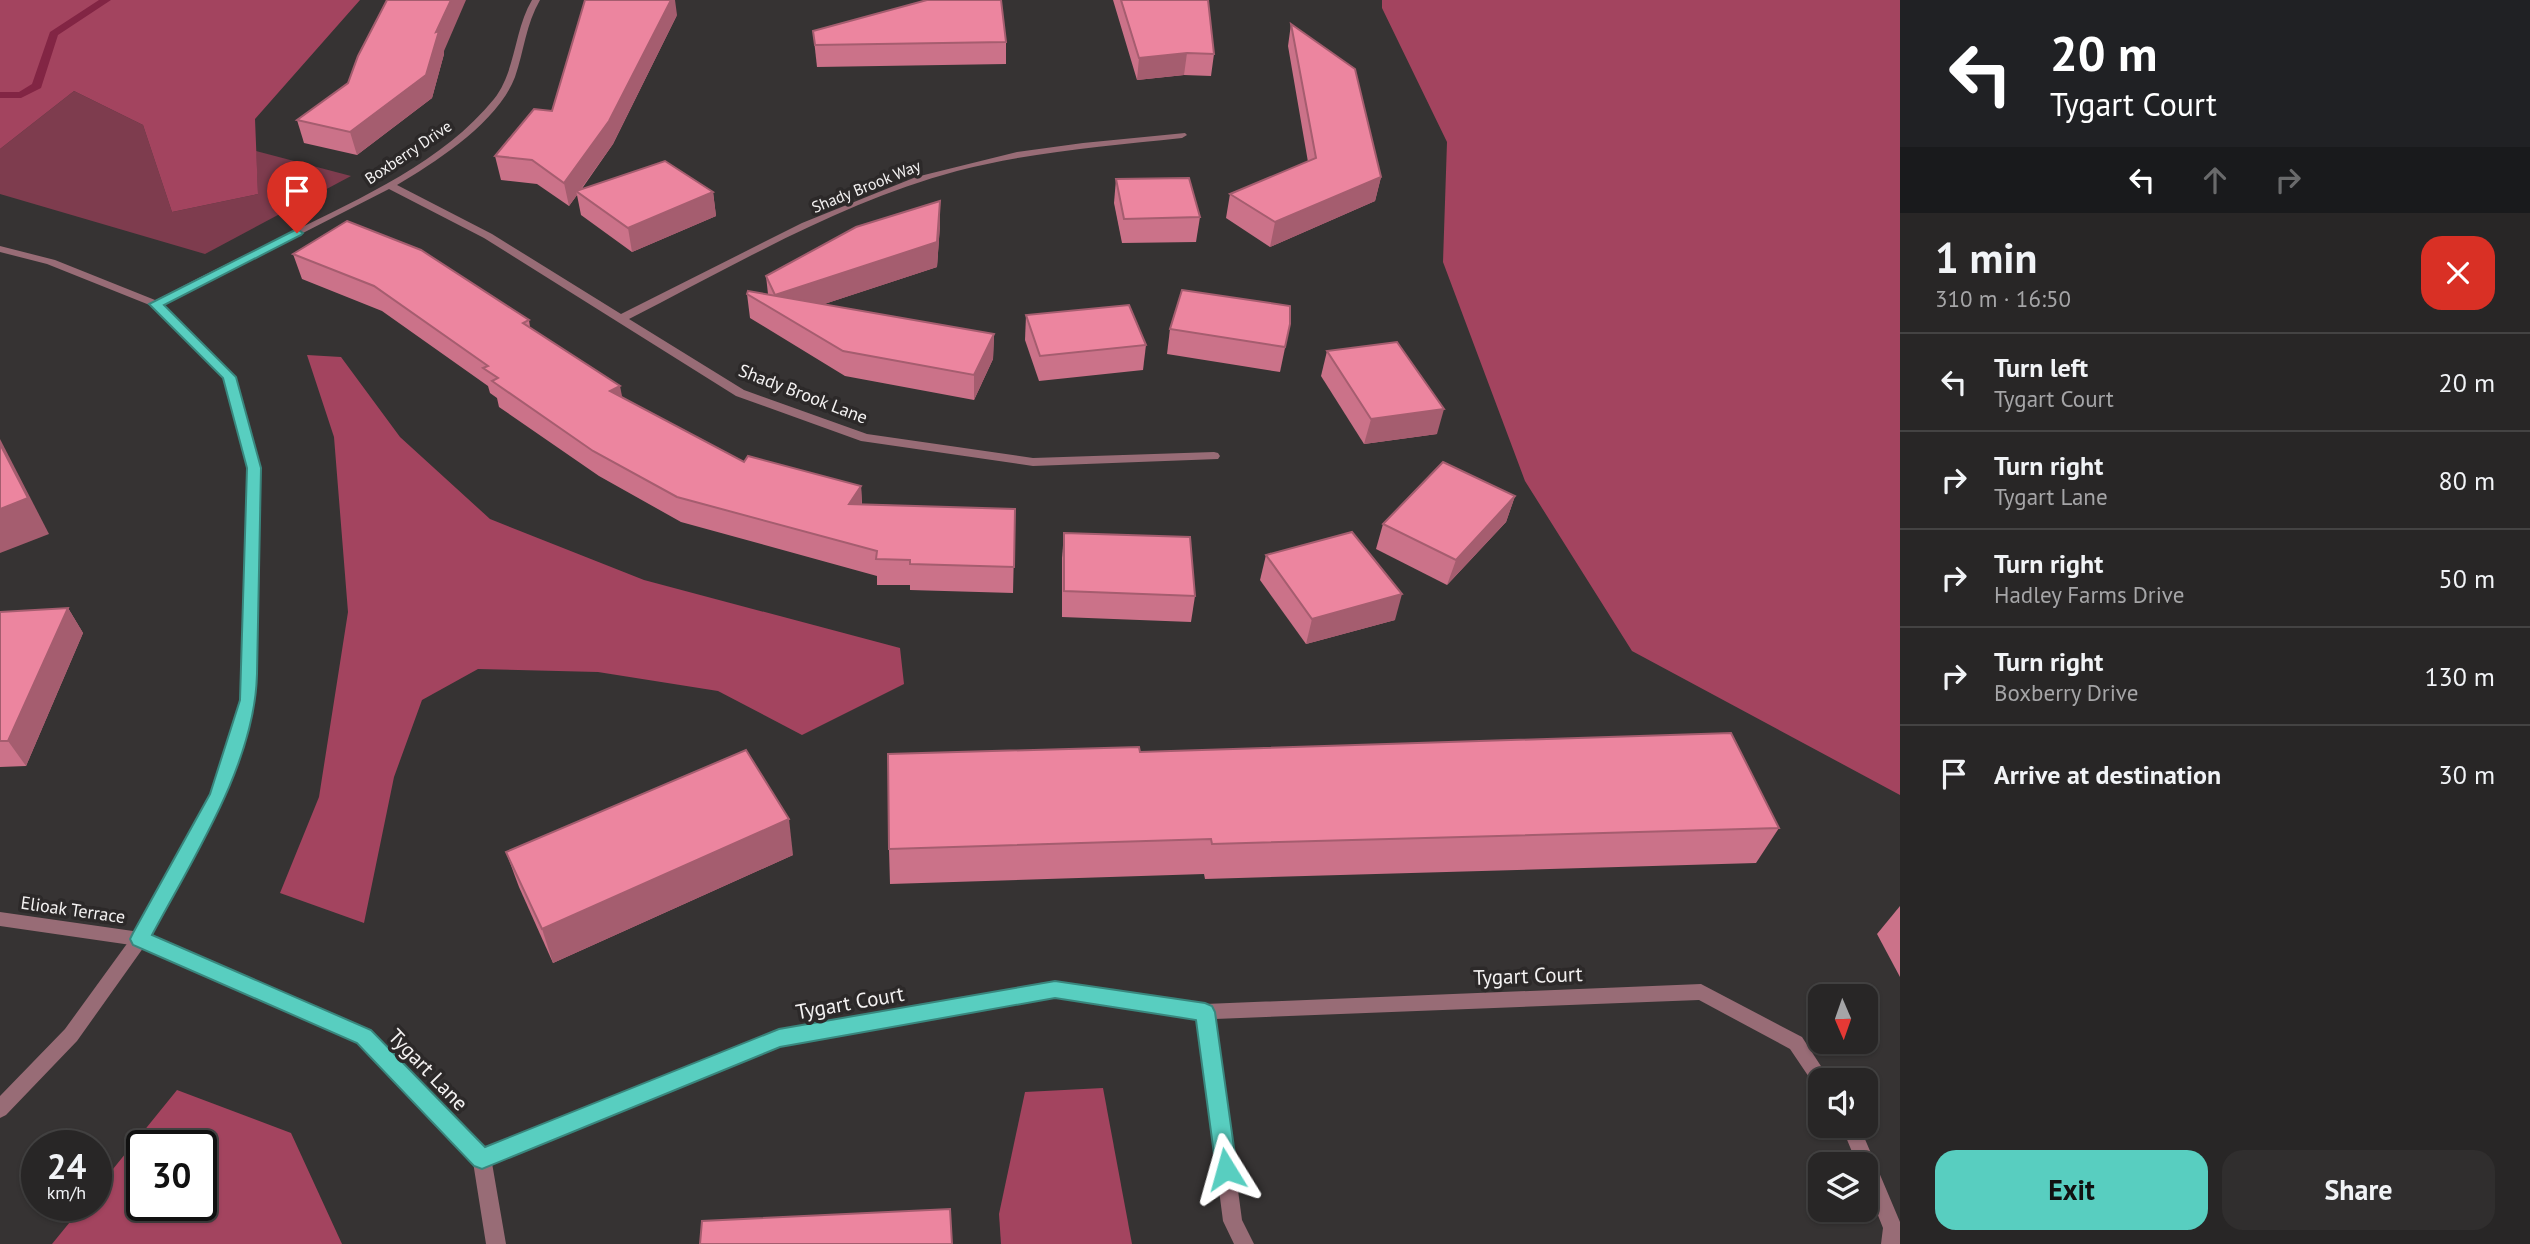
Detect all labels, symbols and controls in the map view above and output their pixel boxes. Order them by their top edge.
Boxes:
text: 20 m [2050,21,2157,85]
icon: left [1935,28,2026,119]
text: Tygart Court [2050,83,2217,125]
street label: Boxberry Drive [361,116,455,188]
street label: Shady Brook Way [808,155,924,217]
pin [267,161,327,233]
icon: left [2123,161,2161,199]
icon: ahead [2196,161,2234,199]
icon: right [2269,161,2307,199]
icon: arrive [278,172,316,210]
text: 1 min [1935,230,2037,285]
button: close [2421,236,2495,310]
text: 310 m · 16:50 [1935,284,2071,313]
text: Turn left [1994,351,2088,384]
street label: Shady Brook Lane [735,358,871,429]
icon: left [1935,363,1973,401]
text: 20 m [2439,366,2495,399]
text: Tygart Court [1994,384,2114,413]
text: Turn right [1994,449,2103,482]
icon: right [1935,461,1973,499]
text: 80 m [2439,464,2495,497]
text: Tygart Lane [1994,482,2108,511]
text: Turn right [1994,547,2103,580]
icon: right [1935,559,1973,597]
text: 50 m [2439,562,2495,595]
text: Hadley Farms Drive [1994,580,2184,609]
text: Turn right [1994,645,2103,678]
icon: right [1935,657,1973,695]
text: 130 m [2424,660,2495,693]
text: Boxberry Drive [1994,678,2138,707]
icon: arrive [1935,755,1973,793]
text: Arrive at destination [1994,758,2221,791]
text: 30 m [2439,758,2495,791]
street label: Elioak Terrace [19,891,127,928]
street label: Tygart Court [1473,960,1583,991]
street label: Tygart Court [794,980,906,1025]
north arrow [1808,984,1878,1054]
map controls [1808,984,1878,1222]
street label: Tygart Lane [383,1023,474,1116]
button: sound [1808,1068,1878,1138]
speed limit sign: 30 [126,1130,217,1221]
position arrow [1189,1132,1263,1206]
text: 24 [47,1143,86,1189]
button: Exit [1935,1150,2208,1230]
button: Share [2222,1150,2495,1230]
button: layers [1808,1152,1878,1222]
text: km/h [47,1181,86,1204]

